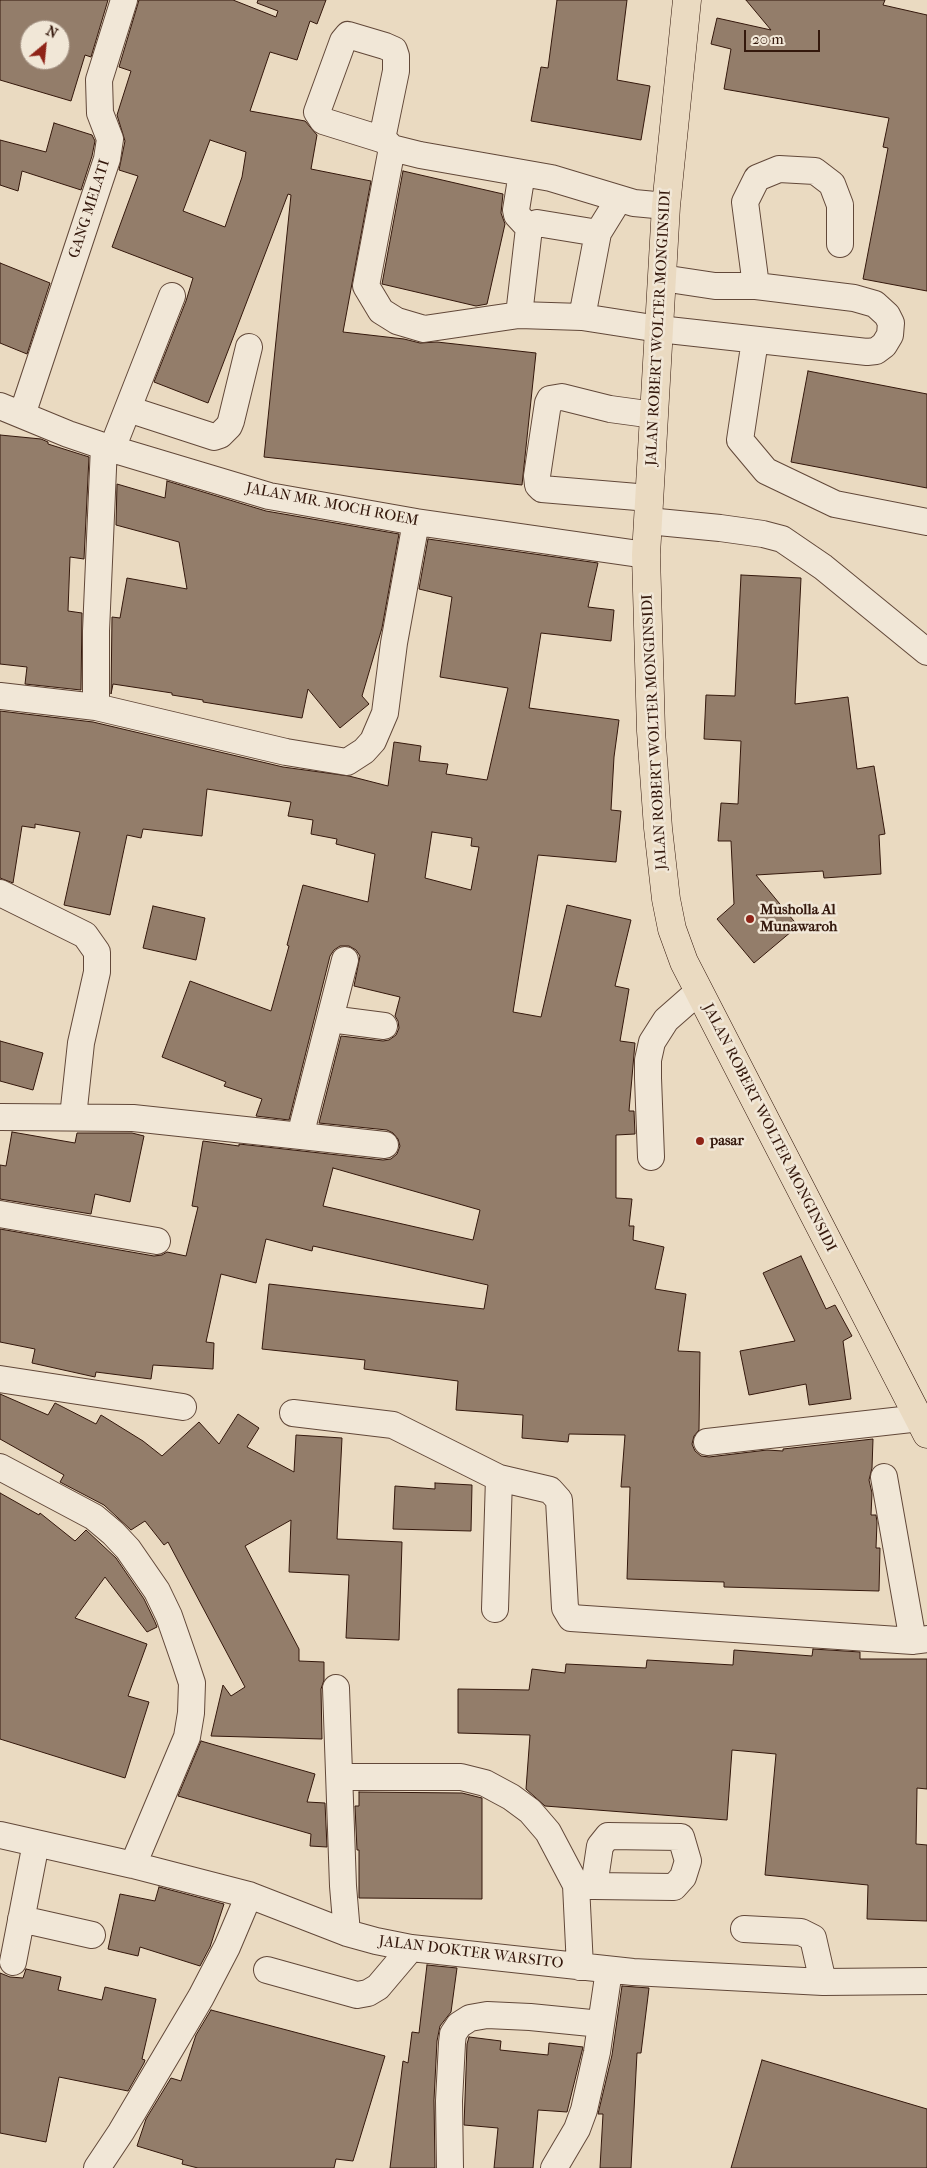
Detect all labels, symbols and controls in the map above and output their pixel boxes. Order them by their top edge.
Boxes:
north arrow [20,20,70,70]
scale bar [747,20,823,52]
text: N [43,22,60,42]
text: 20 m [752,30,784,48]
street label: GANG MELATI [66,157,114,261]
street label: JALAN ROBERT WOLTER MONGINSIDI [643,190,675,466]
street label: JALAN MR. MOCH ROEM [244,479,420,531]
street label: JALAN ROBERT WOLTER MONGINSIDI [639,594,671,870]
place label: Musholla Al Munawaroh [760,901,838,936]
marker: Musholla Al Munawaroh [744,913,756,925]
street label: JALAN ROBERT WOLTER MONGINSIDI [698,1001,840,1255]
place label: pasar [710,1132,744,1150]
marker: pasar [694,1135,706,1147]
street label: JALAN DOKTER WARSITO [378,1933,564,1973]

